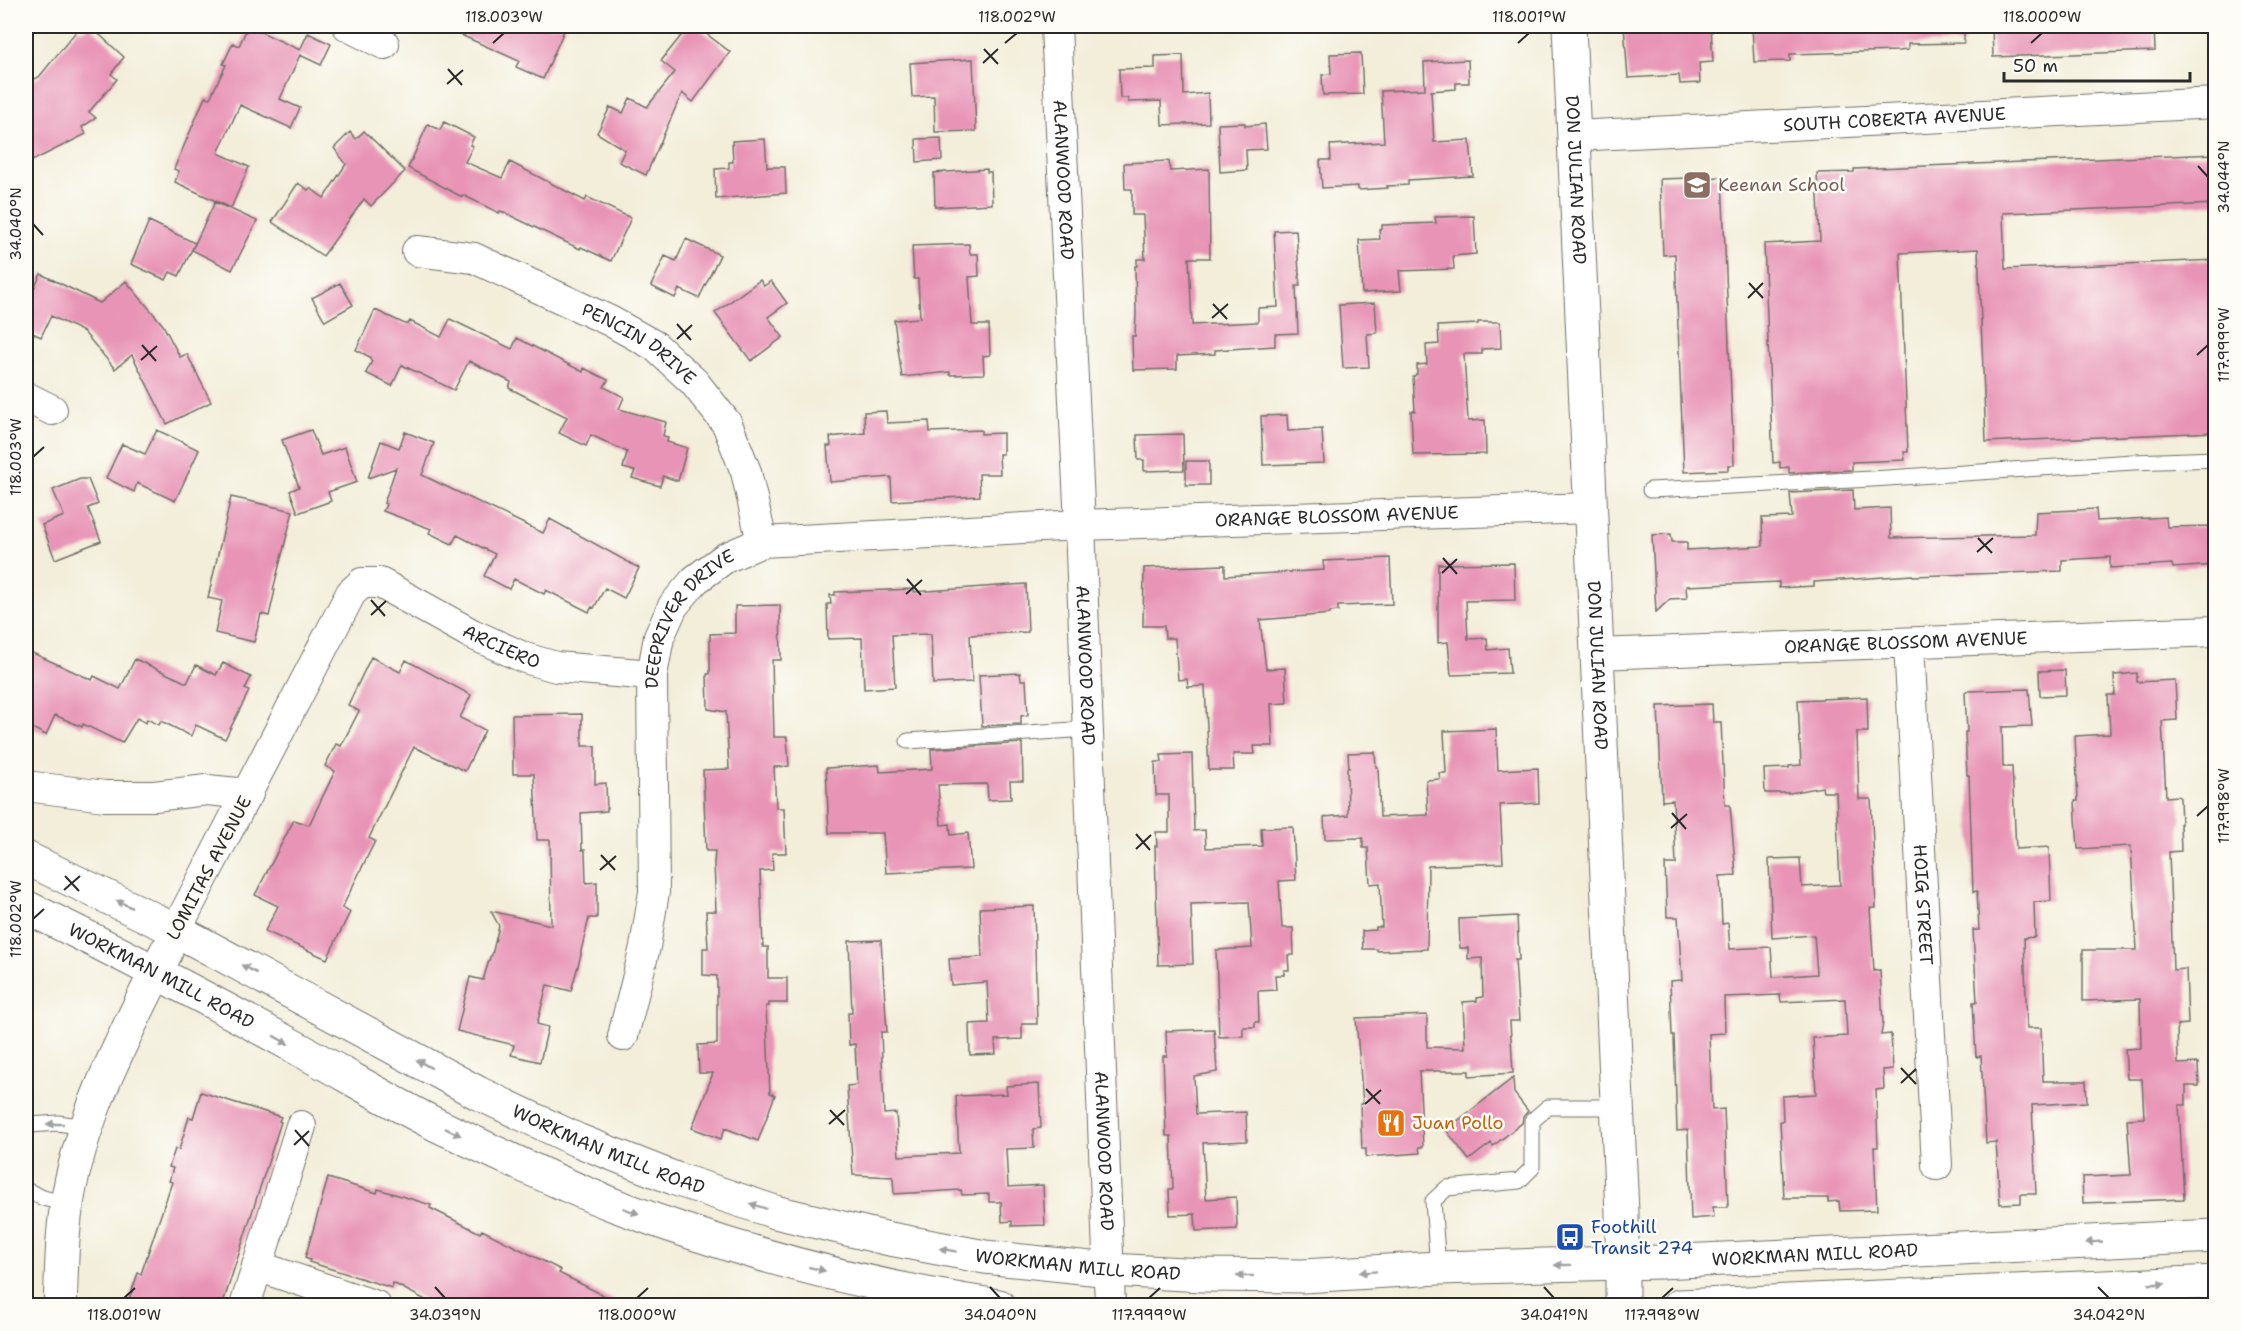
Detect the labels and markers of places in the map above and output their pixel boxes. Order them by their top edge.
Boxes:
school or university icon: Keenan School [1681,169,1713,201]
place label: Keenan School [1718,173,1846,197]
restaurant icon: Juan Pollo [1375,1107,1407,1139]
place label: Juan Pollo [1412,1111,1503,1135]
place label: Foothill Transit 274 [1591,1215,1693,1260]
bus stop icon: Foothill Transit 274 [1554,1221,1586,1253]

